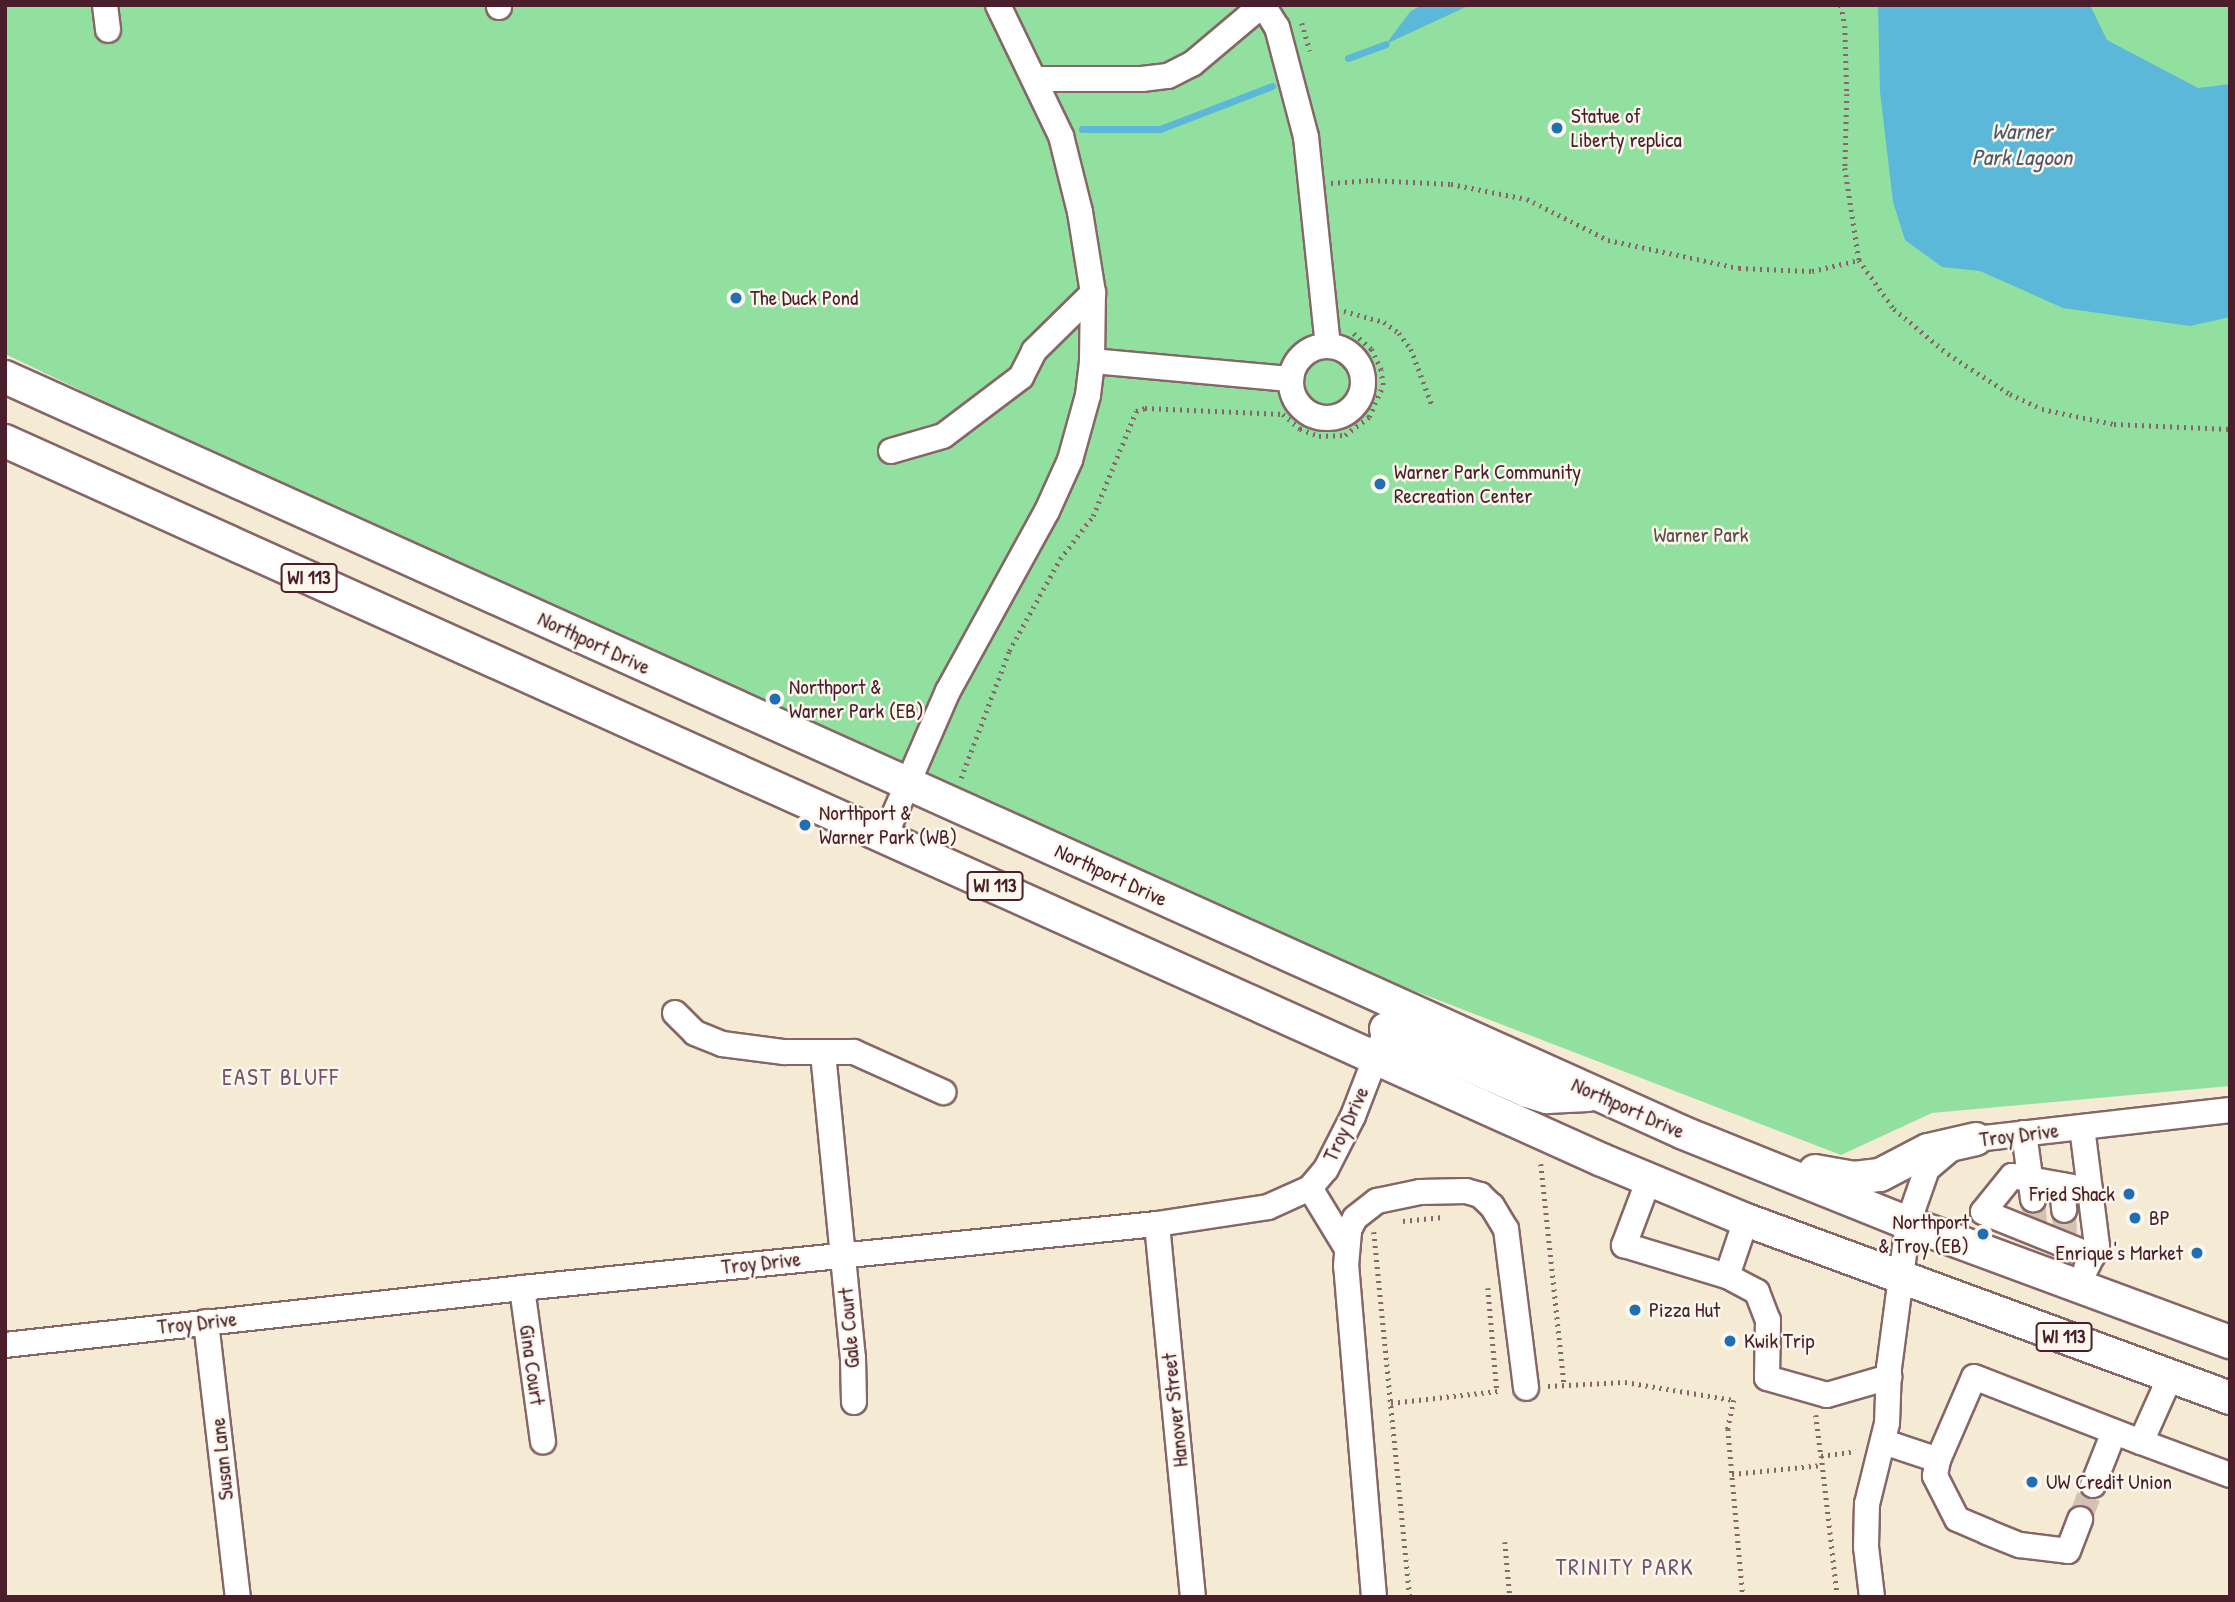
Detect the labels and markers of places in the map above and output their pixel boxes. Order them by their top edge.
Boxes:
place label: Statue of Liberty replica [1571,103,1682,153]
marker: Statue of Liberty replica [1549,120,1565,136]
place label: The Duck Pond [750,285,858,311]
marker: The Duck Pond [728,290,744,306]
place label: Warner Park Community Recreation Center [1394,459,1581,509]
marker: Warner Park Community Recreation Center [1372,476,1388,492]
place label: Northport & Warner Park (EB) [789,674,924,724]
marker: Northport & Warner Park (EB) [767,691,783,707]
place label: Northport & Warner Park (WB) [819,800,957,850]
marker: Northport & Warner Park (WB) [797,817,813,833]
place label: Fried Shack [2029,1181,2115,1207]
marker: Fried Shack [2121,1186,2137,1202]
place label: BP [2149,1205,2170,1231]
place label: Northport & Troy (EB) [1878,1209,1969,1259]
marker: BP [2127,1210,2143,1226]
marker: Northport & Troy (EB) [1975,1226,1991,1242]
place label: Enrique's Market [2055,1240,2183,1266]
marker: Enrique's Market [2189,1245,2205,1261]
place label: Pizza Hut [1649,1297,1720,1323]
marker: Pizza Hut [1627,1302,1643,1318]
place label: Kwik Trip [1744,1328,1815,1354]
marker: Kwik Trip [1722,1333,1738,1349]
place label: UW Credit Union [2046,1469,2172,1495]
marker: UW Credit Union [2024,1474,2040,1490]

